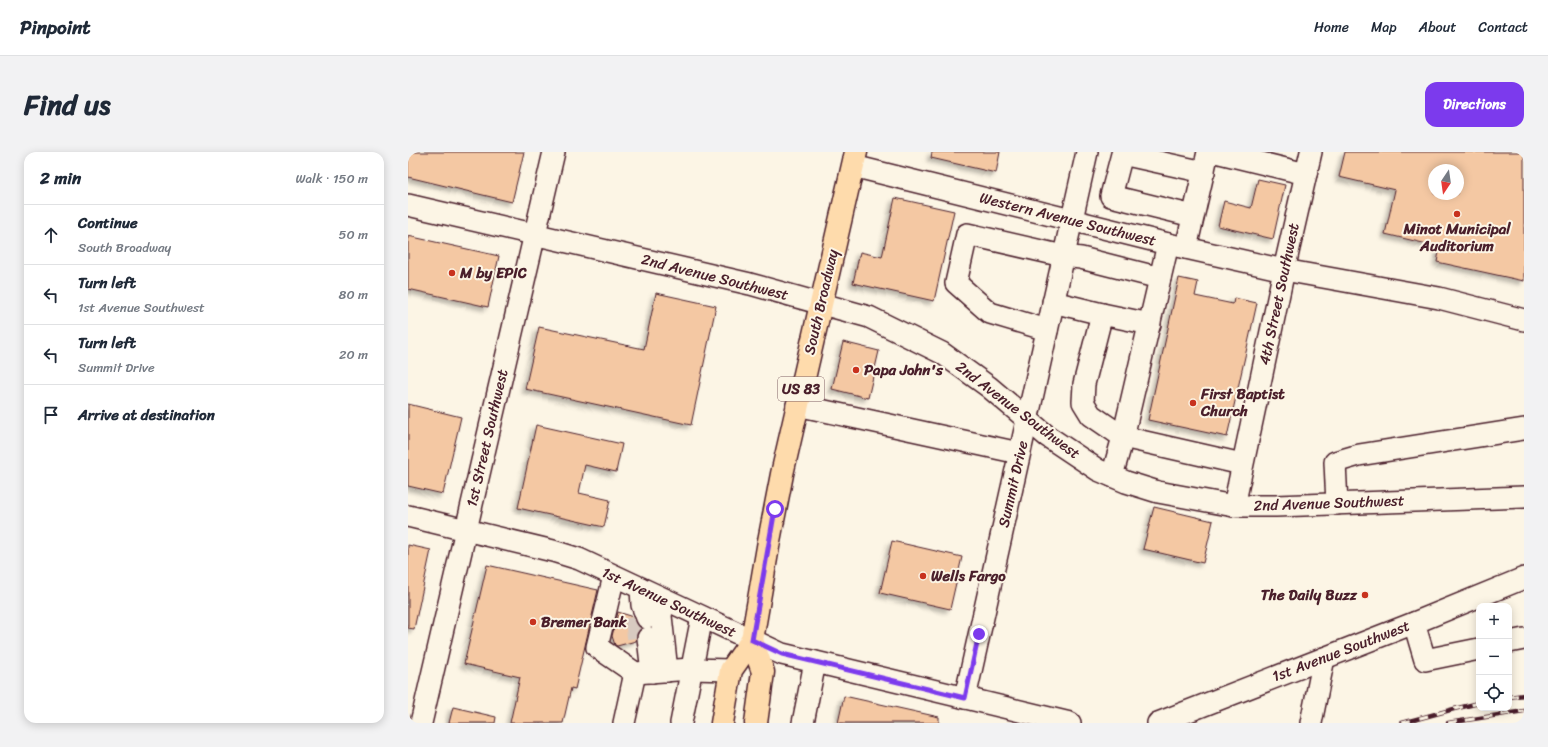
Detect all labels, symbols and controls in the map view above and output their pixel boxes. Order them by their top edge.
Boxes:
text: Pinpoint [20,11,91,44]
text: Home [1314,15,1349,40]
text: Map [1371,15,1397,40]
text: About [1419,15,1456,40]
text: Contact [1478,15,1528,40]
text: Find us [24,80,111,129]
button: Directions [1425,82,1524,127]
text: 2 min [40,163,81,193]
north arrow [1428,164,1464,200]
text: Walk · 150 m [295,167,368,190]
street label: Western Avenue Southwest [977,184,1160,254]
marker: Minot Municipal Auditorium [1452,209,1462,219]
text: Continue [78,210,138,236]
place label: Minot Municipal Auditorium [1402,216,1511,259]
street label: 4th Street Southwest [1251,220,1307,368]
text: 50 m [338,223,368,246]
icon: ahead [40,224,62,246]
text: South Broadway [78,236,171,259]
street label: 2nd Avenue Southwest [639,246,792,308]
street label: South Broadway [796,246,846,357]
place label: M by EPIC [459,260,527,286]
marker: M by EPIC [447,268,457,278]
text: Turn left [78,270,136,296]
text: 80 m [339,283,368,306]
icon: left [40,284,62,306]
text: 1st Avenue Southwest [78,296,205,319]
text: Turn left [78,330,136,356]
text: 20 m [339,343,368,366]
icon: left [40,344,62,366]
street label: 2nd Avenue Southwest [950,354,1086,466]
text: Summit Drive [78,356,155,379]
place label: Papa John's [864,357,944,383]
marker: Papa John's [851,365,861,375]
street label: 1st Street Southwest [458,366,516,510]
road number: US 83 [778,377,824,401]
place label: First Baptist Church [1200,381,1285,424]
marker: First Baptist Church [1188,398,1198,408]
text: Arrive at destination [78,402,215,428]
icon: arrive [40,404,62,426]
street label: Summit Drive [990,438,1036,530]
street label: 2nd Avenue Southwest [1253,487,1405,519]
route start [766,500,784,518]
street label: 1st Avenue Southwest [597,559,741,645]
place label: Wells Fargo [931,563,1006,589]
marker: Wells Fargo [918,571,928,581]
place label: The Daily Buzz [1261,582,1358,608]
marker: The Daily Buzz [1360,590,1370,600]
map controls [1476,603,1512,711]
button: + [1476,603,1512,639]
place label: Bremer Bank [541,609,628,635]
street label: 1st Avenue Southwest [1268,613,1414,689]
marker: Bremer Bank [528,617,538,627]
route end [970,625,988,643]
button: − [1476,639,1512,675]
button: locate [1476,675,1512,711]

